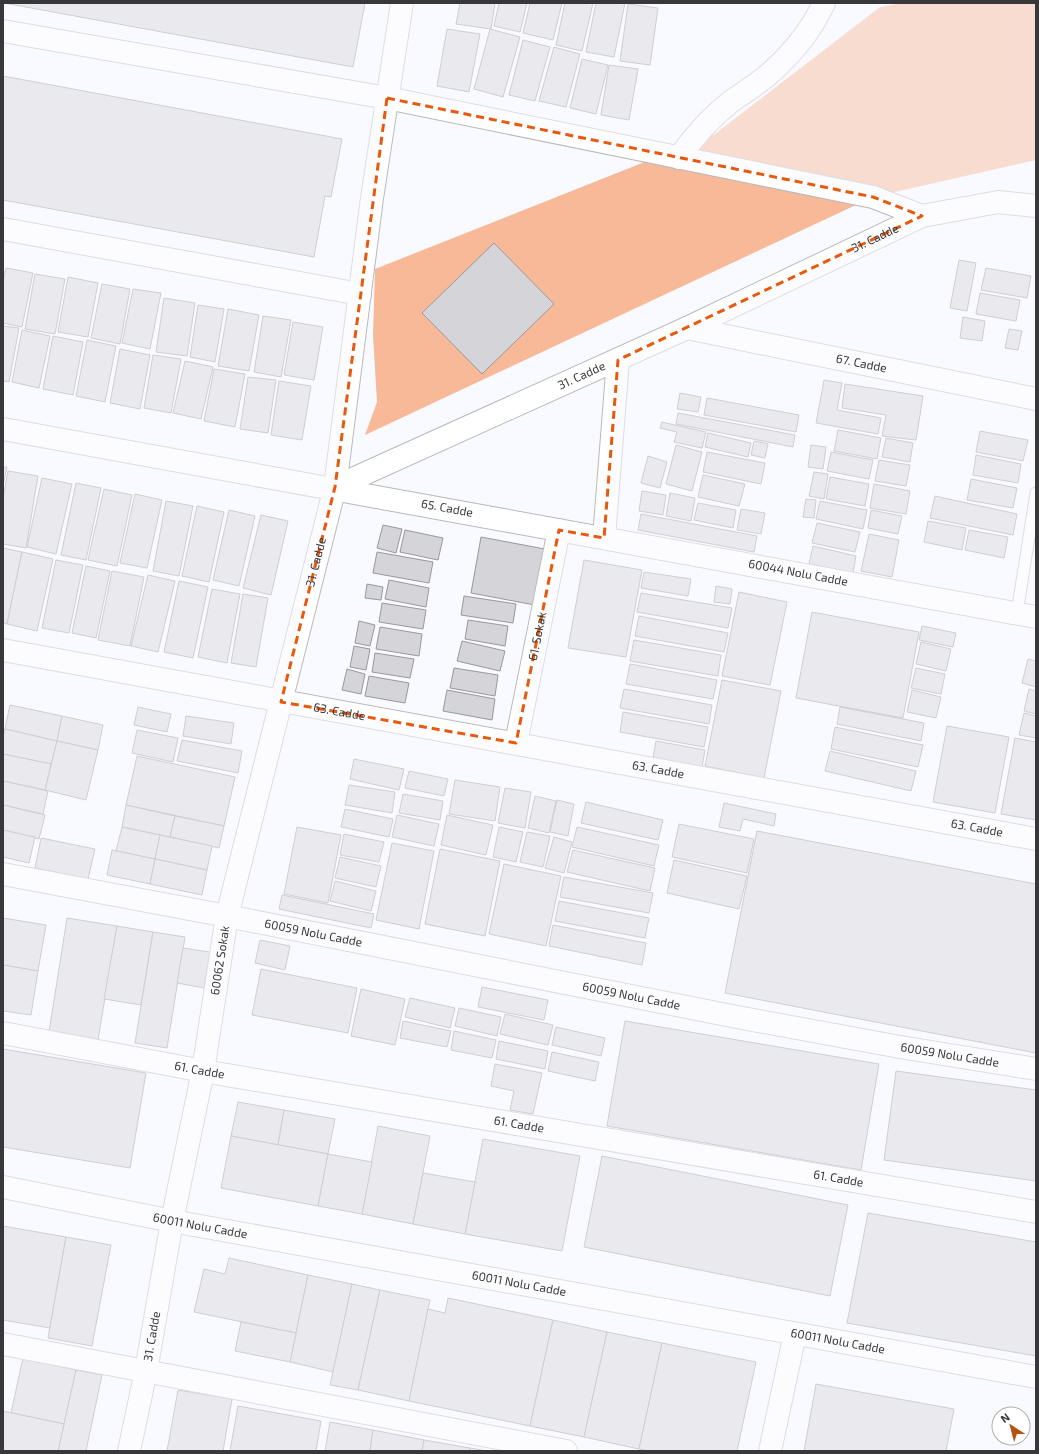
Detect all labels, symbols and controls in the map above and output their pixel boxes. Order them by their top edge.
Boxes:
street label: 31. Cadde [849,220,900,255]
street label: 67. Cadde [835,351,888,375]
street label: 31. Cadde [555,358,607,391]
street label: 65. Cadde [420,496,474,519]
street label: 31. Cadde [302,536,328,588]
street label: 60044 Nolu Cadde [747,556,849,588]
street label: 61. Sokak [525,610,548,662]
street label: 63. Cadde [312,699,367,722]
street label: 63. Cadde [631,757,686,780]
street label: 63. Cadde [950,815,1004,839]
street label: 60059 Nolu Cadde [263,916,364,949]
street label: 60062 Sokak [207,925,231,996]
street label: 60059 Nolu Cadde [581,979,682,1012]
street label: 60059 Nolu Cadde [900,1039,1000,1069]
street label: 61. Cadde [173,1058,226,1081]
street label: 61. Cadde [493,1112,545,1135]
street label: 61. Cadde [812,1166,865,1189]
street label: 60011 Nolu Cadde [152,1209,249,1240]
street label: 60011 Nolu Cadde [471,1267,568,1298]
street label: 31. Cadde [140,1310,162,1362]
street label: 60011 Nolu Cadde [790,1325,886,1356]
north arrow [991,1406,1031,1446]
text: N [998,1410,1012,1425]

